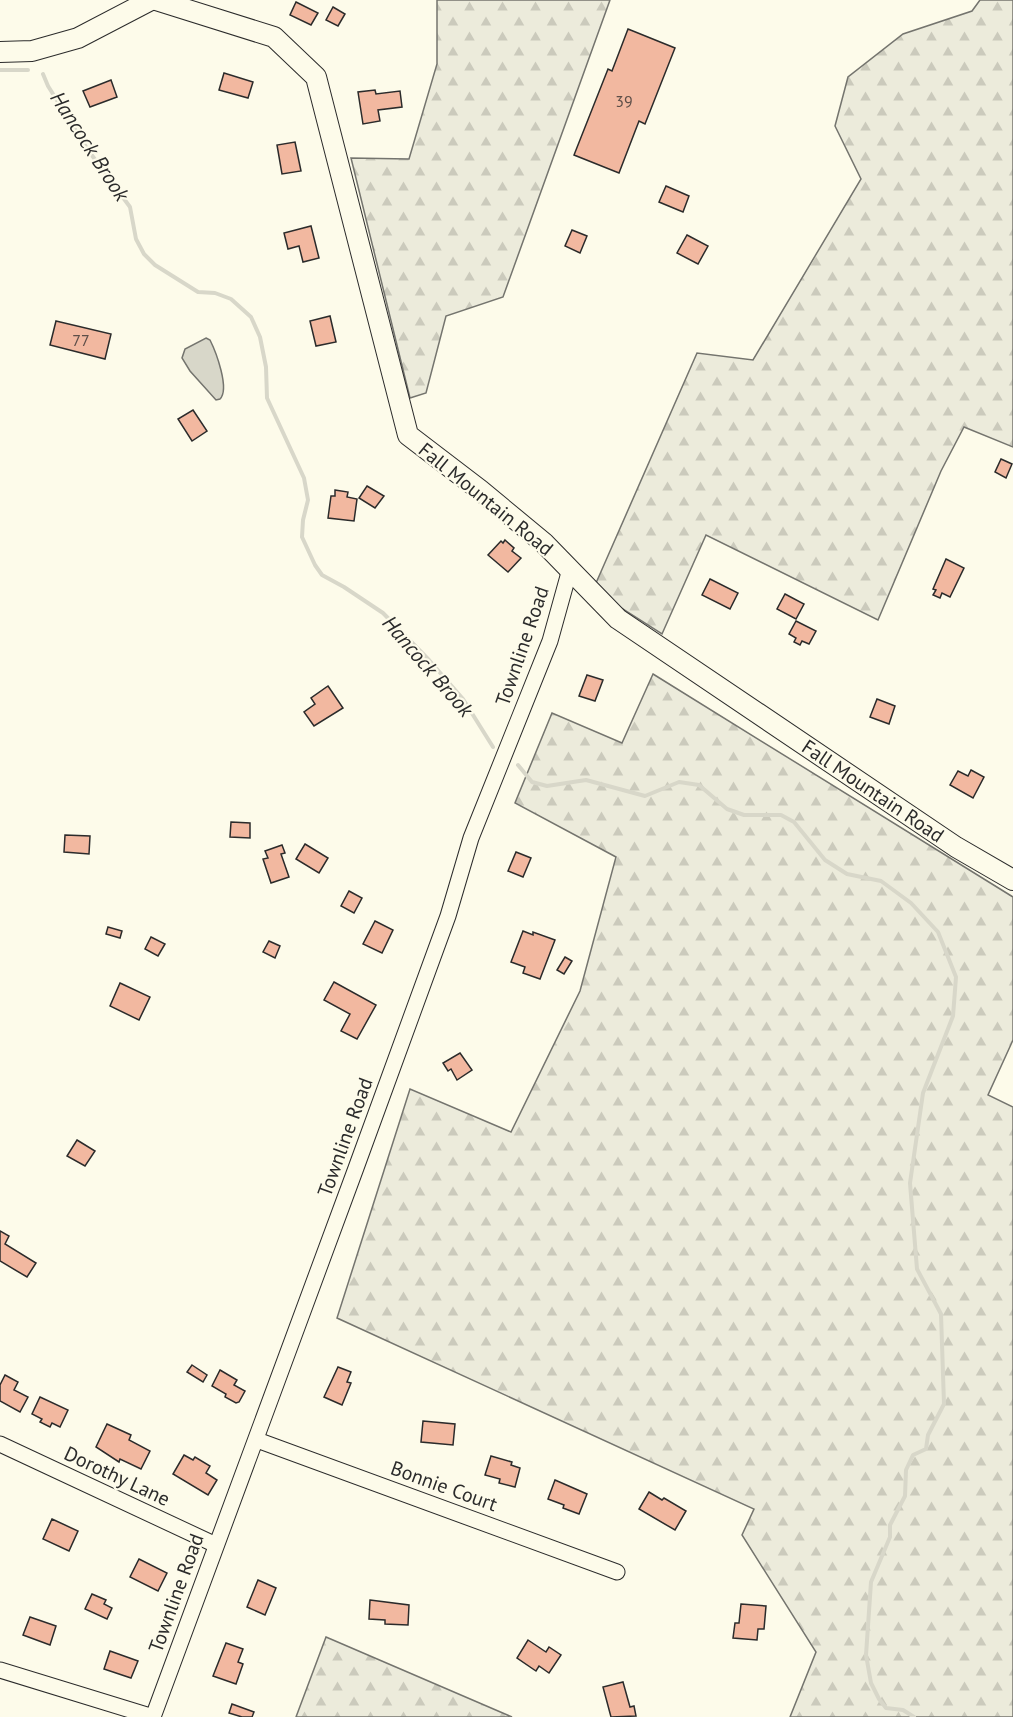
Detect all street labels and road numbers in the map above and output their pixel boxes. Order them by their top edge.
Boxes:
street label: Fall Mountain Road [413,437,559,561]
street label: Townline Road [489,583,555,709]
street label: Fall Mountain Road [797,734,949,848]
street label: Townline Road [311,1074,379,1200]
street label: Dorothy Lane [60,1440,174,1512]
street label: Bonnie Court [387,1455,501,1517]
street label: Townline Road [142,1530,210,1656]

